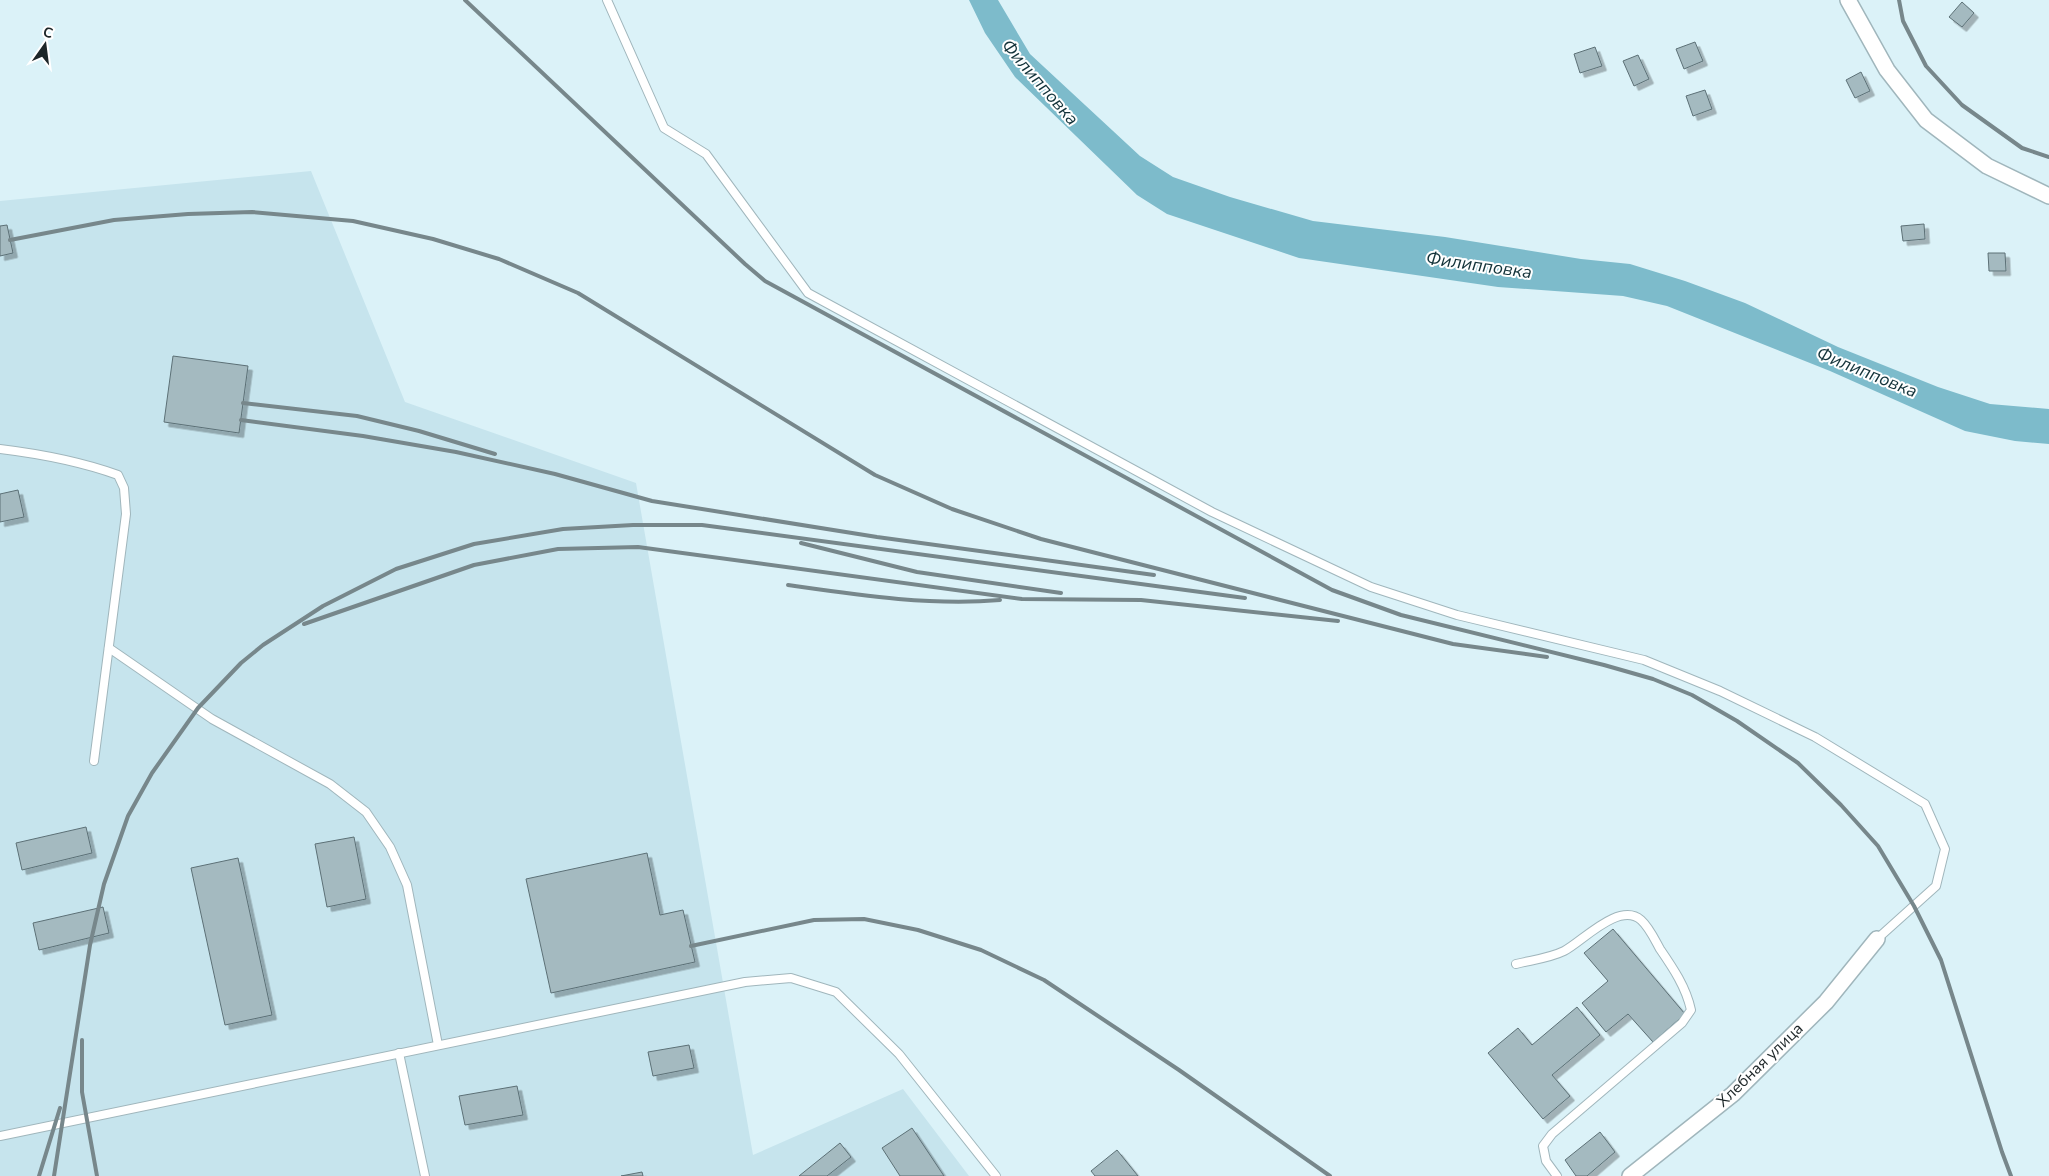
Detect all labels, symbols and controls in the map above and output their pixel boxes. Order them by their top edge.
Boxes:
north arrow [20,20,70,70]
text: С [41,23,55,43]
water label: Филипповка [996,34,1084,130]
water label: Филипповка [1424,246,1534,284]
water label: Филипповка [1813,341,1921,403]
street label: Хлебная улица [1712,1018,1808,1112]

